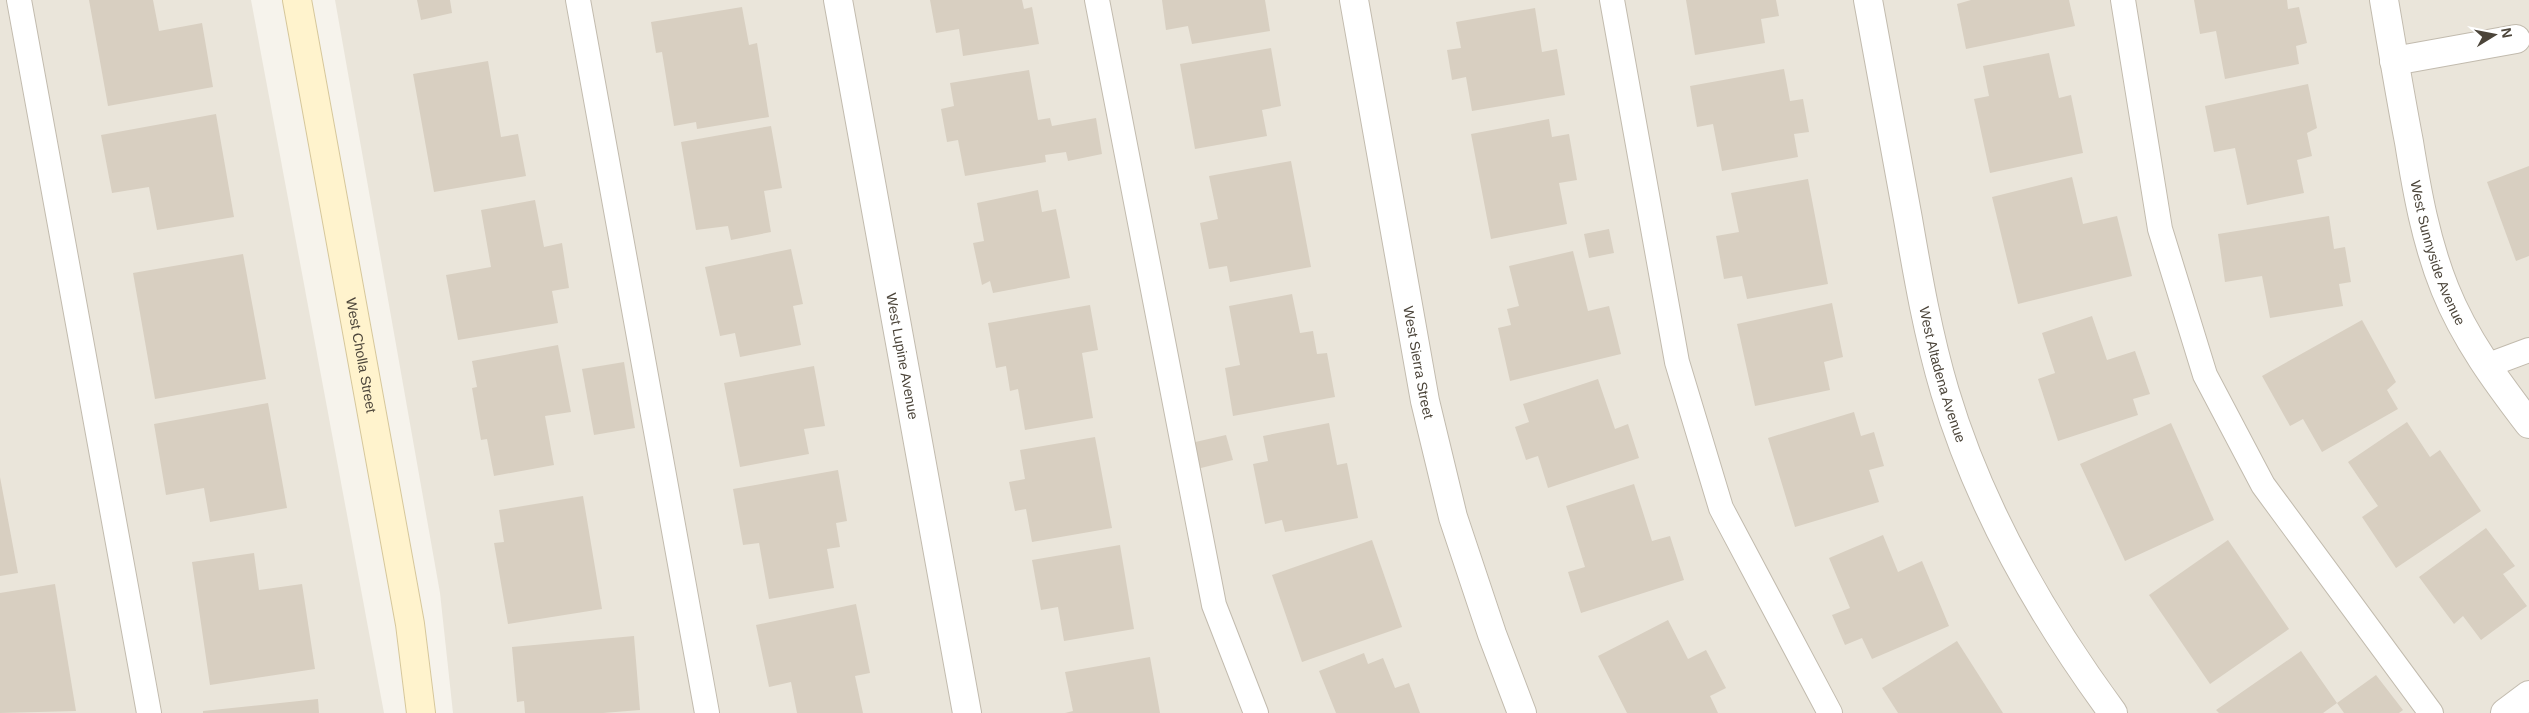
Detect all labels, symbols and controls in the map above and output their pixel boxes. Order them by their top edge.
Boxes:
north arrow [2469,10,2519,60]
text: N [2498,26,2516,39]
street label: West Sunnyside Avenue [2408,179,2469,328]
street label: West Lupine Avenue [883,292,922,421]
street label: West Cholla Street [343,296,380,414]
street label: West Sierra Street [1400,305,1437,420]
street label: West Altadena Avenue [1916,305,1969,445]

